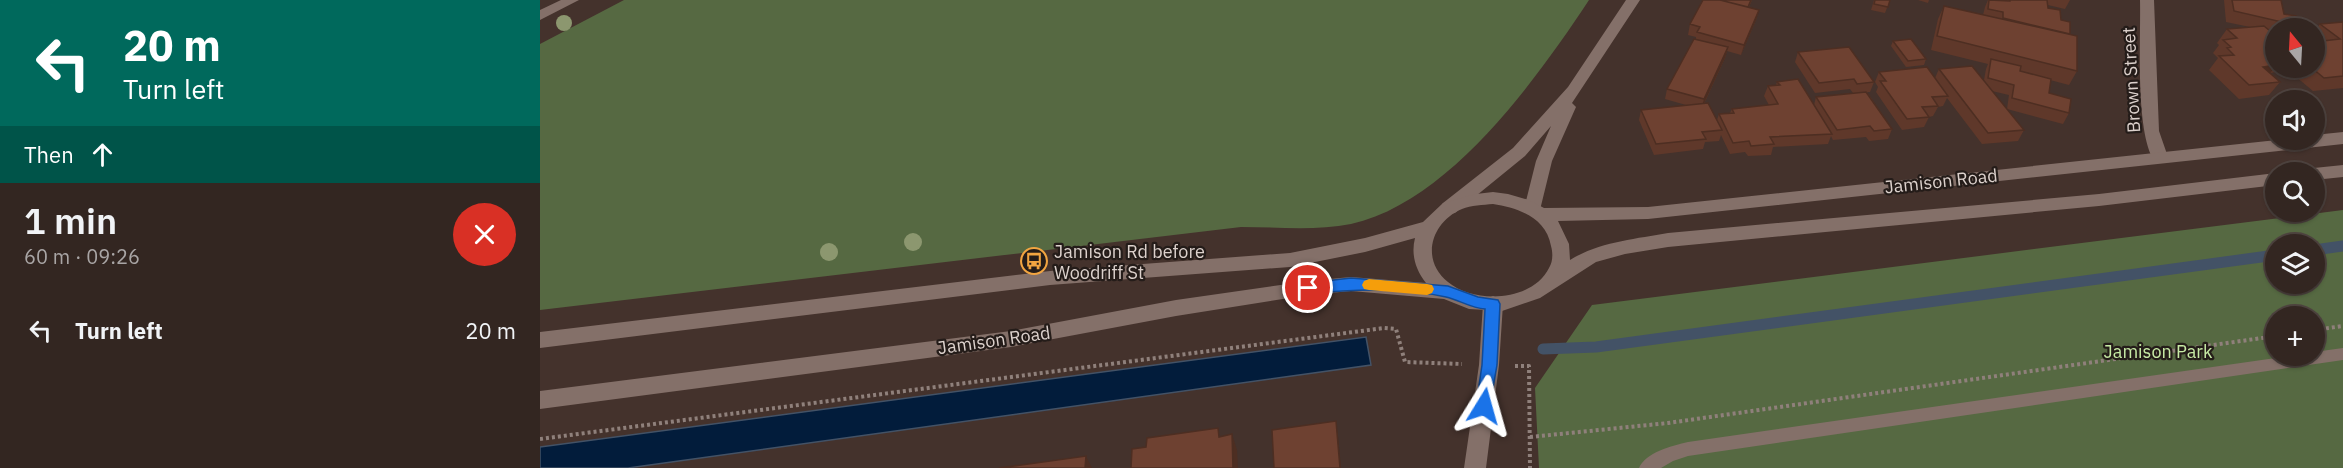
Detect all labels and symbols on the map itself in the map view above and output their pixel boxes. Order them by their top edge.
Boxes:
north arrow [2265,18,2325,78]
street label: Brown Street [2117,27,2145,133]
street label: Jamison Road [1883,164,1999,198]
place label: Jamison Rd before Woodriff St [1054,240,1205,284]
bus stop icon: Jamison Rd before Woodriff St [1019,246,1049,276]
pin [1282,262,1333,313]
street label: Jamison Road [936,321,1052,359]
park label: Jamison Park [2104,340,2213,363]
position arrow [1452,374,1516,438]

